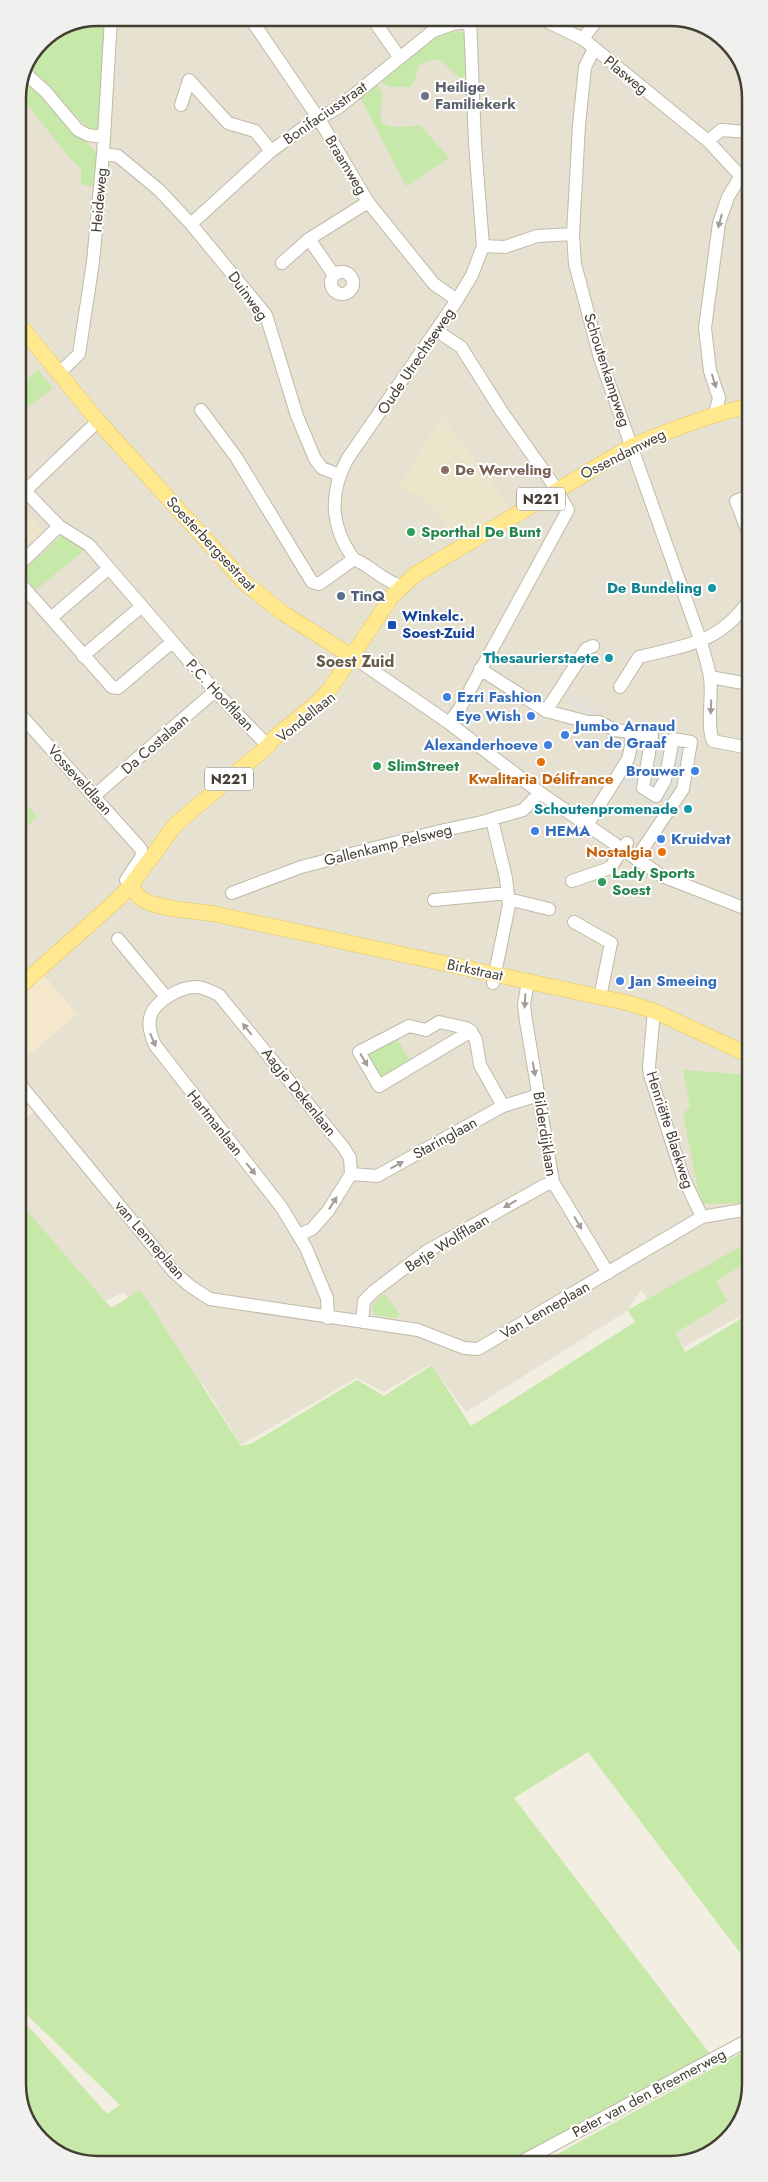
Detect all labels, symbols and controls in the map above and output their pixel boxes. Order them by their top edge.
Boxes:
street label: Plasweg [599,50,653,100]
street label: Bonifaciusstraat [279,76,372,150]
place label: Heilige Familiekerk [435,76,516,115]
marker: Heilige Familiekerk [419,90,431,102]
street label: Braamweg [320,131,372,199]
street label: Heideweg [85,167,113,233]
one-way arrow [716,213,724,228]
street label: Duinweg [223,267,273,325]
street label: Oude Utrechtseweg [372,303,460,419]
street label: Schoutenkampweg [578,310,636,430]
one-way arrow [710,374,718,389]
street label: Ossendamweg [576,423,670,485]
place label: De Werveling [455,459,551,481]
marker: De Werveling [439,464,451,476]
road number: N221 [517,488,565,510]
street label: Soesterbergsestraat [161,492,261,597]
place label: Sporthal De Bunt [421,521,541,543]
marker: Sporthal De Bunt [405,526,417,538]
place label: De Bundeling [607,577,702,599]
marker: De Bundeling [706,582,718,594]
place label: TinQ [351,585,386,607]
marker: TinQ [335,590,347,602]
place label: Winkelc. Soest-Zuid [402,605,475,644]
marker: Winkelc. Soest-Zuid [386,619,398,631]
place label: Thesaurierstaete [483,647,599,669]
district label: Soest Zuid [316,650,394,673]
marker: Thesaurierstaete [603,652,615,664]
street label: P.C. Hooftlaan [181,654,259,736]
street label: Vondellaan [272,686,340,748]
place label: Ezri Fashion [457,686,542,708]
marker: Ezri Fashion [441,691,453,703]
one-way arrow [707,699,715,715]
place label: Eye Wish [456,705,521,727]
street label: Da Costalaan [116,708,194,780]
marker: Eye Wish [525,710,537,722]
place label: Jumbo Arnaud van de Graaf [572,715,675,754]
marker: Jumbo Arnaud van de Graaf [559,729,571,741]
place label: Alexanderhoeve [423,734,538,756]
marker: Alexanderhoeve [542,739,554,751]
street label: Vosseveldlaan [42,740,118,820]
place label: SlimStreet [387,755,459,777]
marker: Kwalitaria Délifrance [535,756,547,768]
marker: SlimStreet [371,760,383,772]
place label: Brouwer [626,760,686,782]
marker: Brouwer [689,765,701,777]
road number: N221 [205,768,253,791]
place label: Kwalitaria Délifrance [469,768,614,790]
place label: Schoutenpromenade [534,798,678,820]
marker: Schoutenpromenade [682,803,694,815]
street label: Gallenkamp Pelsweg [322,818,454,872]
place label: HEMA [545,820,591,842]
marker: HEMA [529,825,541,837]
place label: Kruidvat [671,828,731,850]
marker: Kruidvat [655,833,667,845]
place label: Nostalgia [586,841,652,863]
marker: Nostalgia [656,846,668,858]
place label: Lady Sports Soest [612,862,695,901]
marker: Lady Sports Soest [596,876,608,888]
street label: Birkstraat [445,953,505,987]
place label: Jan Smeeing [627,970,717,992]
marker: Jan Smeeing [614,975,626,987]
one-way arrow [521,993,529,1009]
one-way arrow [242,1023,253,1036]
one-way arrow [150,1033,158,1047]
street label: Aagje Dekenlaan [256,1043,342,1141]
one-way arrow [360,1053,368,1067]
one-way arrow [531,1061,539,1077]
street label: Henriëtte Blaekweg [641,1068,699,1192]
street label: Hartmanlaan [182,1085,248,1161]
street label: Bilderdijklaan [527,1090,563,1178]
street label: Staringlaan [409,1111,481,1165]
one-way arrow [390,1161,404,1169]
one-way arrow [246,1162,257,1175]
street label: van Lenneplaan [109,1196,191,1284]
one-way arrow [328,1196,338,1209]
one-way arrow [503,1200,516,1209]
street label: Betje Wolfflaan [401,1208,493,1278]
one-way arrow [573,1216,582,1229]
street label: Van Lenneplaan [496,1275,594,1345]
street label: Peter van den Breemerweg [568,2043,730,2143]

